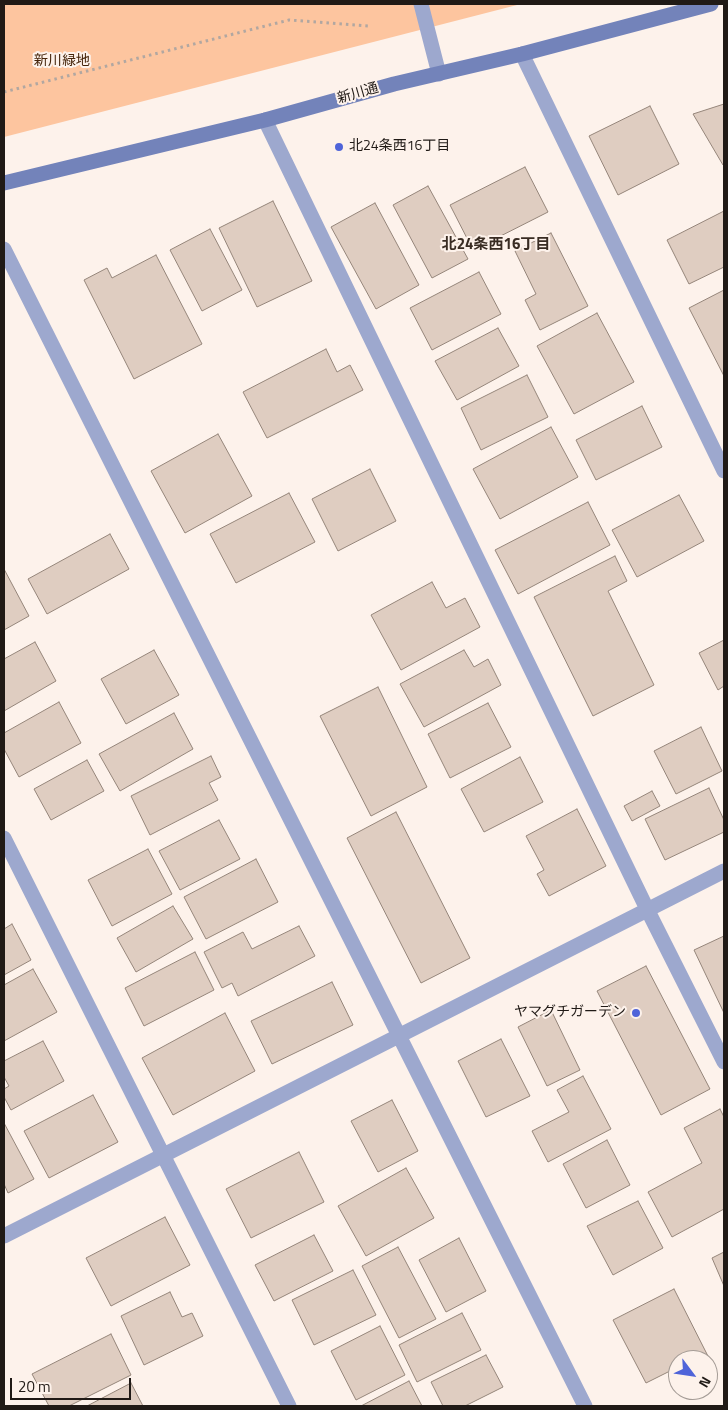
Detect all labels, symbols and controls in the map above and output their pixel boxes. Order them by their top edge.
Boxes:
park label: 新川緑地 [34,54,90,70]
street label: 新川通 [335,80,381,108]
place label: 北24条西16丁目 [349,139,450,155]
marker: 北24条西16丁目 [333,141,345,153]
district label: 北24条西16丁目 [442,236,550,254]
place label: ヤマグチガーデン [514,1005,626,1021]
marker: ヤマグチガーデン [630,1007,642,1019]
north arrow [668,1350,718,1400]
scale bar [12,1368,134,1400]
text: N [694,1373,717,1392]
text: 20 m [18,1375,51,1398]

